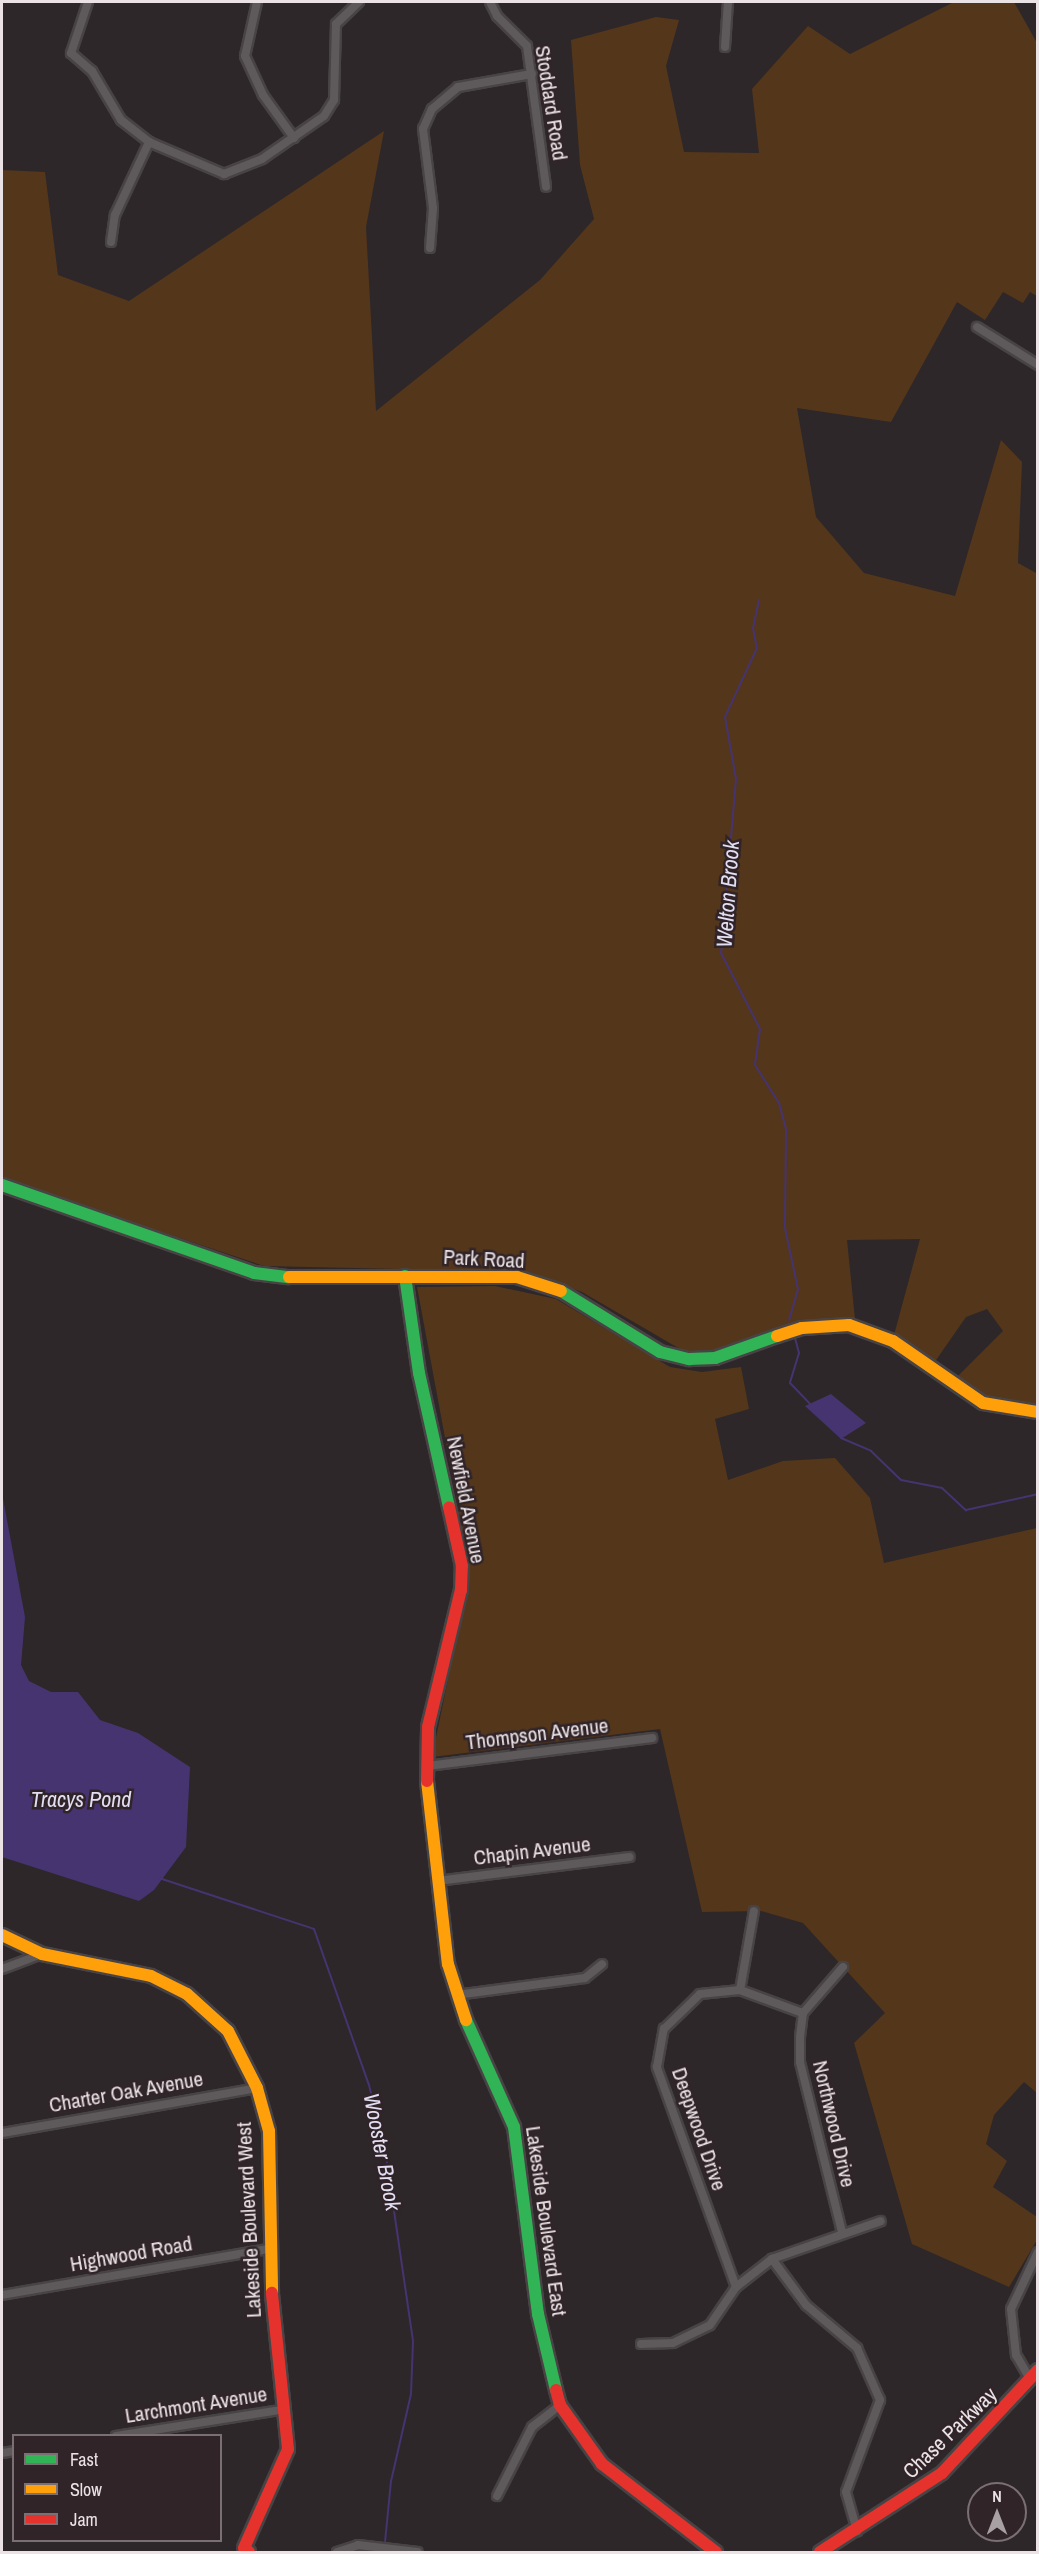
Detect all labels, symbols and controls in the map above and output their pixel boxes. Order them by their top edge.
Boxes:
street label: Stoddard Road [529,44,573,162]
water label: Welton Brook [711,839,745,949]
street label: Park Road [443,1244,525,1274]
street label: Newfield Avenue [441,1434,491,1566]
street label: Thompson Avenue [464,1713,610,1755]
water label: Tracys Pond [31,1787,131,1813]
street label: Chapin Avenue [472,1831,592,1871]
street label: Northwood Drive [807,2058,861,2190]
street label: Deepwood Drive [666,2064,732,2194]
street label: Charter Oak Avenue [47,2066,205,2118]
water label: Wooster Brook [358,2091,406,2213]
street label: Lakeside Boulevard West [231,2122,267,2318]
street label: Lakeside Boulevard East [520,2124,572,2318]
street label: Highwood Road [68,2231,194,2277]
street label: Larchmont Avenue [123,2381,269,2429]
street label: Chase Parkway [898,2382,1002,2484]
legend [12,2434,222,2542]
text: Fast [70,2447,98,2472]
text: Slow [70,2477,102,2502]
north arrow [967,2482,1027,2542]
text: N [992,2485,1002,2507]
text: Jam [70,2507,98,2532]

